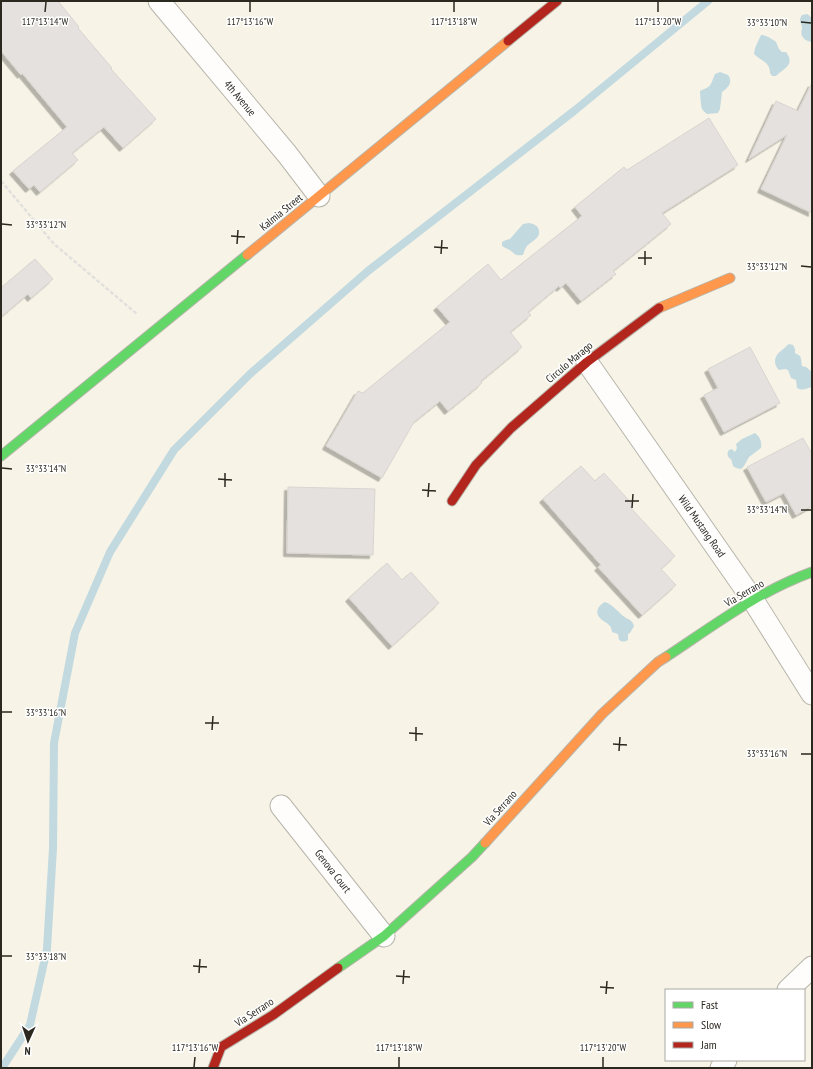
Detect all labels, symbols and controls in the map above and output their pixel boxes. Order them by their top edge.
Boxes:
text: 117°13'14"W [22,15,69,28]
text: 117°13'16"W [227,15,274,28]
text: 117°13'18"W [431,15,478,28]
text: 117°13'20"W [635,15,682,28]
text: 33°33'10"N [747,16,787,29]
street label: 4th Avenue [221,77,259,119]
street label: Kalmia Street [257,190,305,234]
text: 33°33'12"N [26,218,66,231]
text: 33°33'12"N [747,260,787,273]
street label: Circulo Marago [543,338,596,386]
text: 33°33'14"N [26,462,66,475]
street label: Wild Mustang Road [675,492,729,560]
text: 33°33'14"N [747,503,787,516]
street label: Via Serrano [721,576,767,610]
text: 33°33'16"N [26,706,66,719]
text: 33°33'16"N [747,747,787,760]
street label: Via Serrano [480,787,520,830]
street label: Genova Court [312,847,354,895]
text: 33°33'18"N [26,950,66,963]
legend [665,989,805,1061]
street label: Via Serrano [231,994,276,1030]
text: Fast [701,997,719,1012]
text: Slow [701,1017,722,1032]
north arrow [8,1021,48,1061]
text: Jam [700,1037,717,1052]
text: 117°13'16"W [172,1041,219,1054]
text: 117°13'18"W [376,1041,423,1054]
text: 117°13'20"W [580,1041,627,1054]
text: N [24,1044,31,1058]

